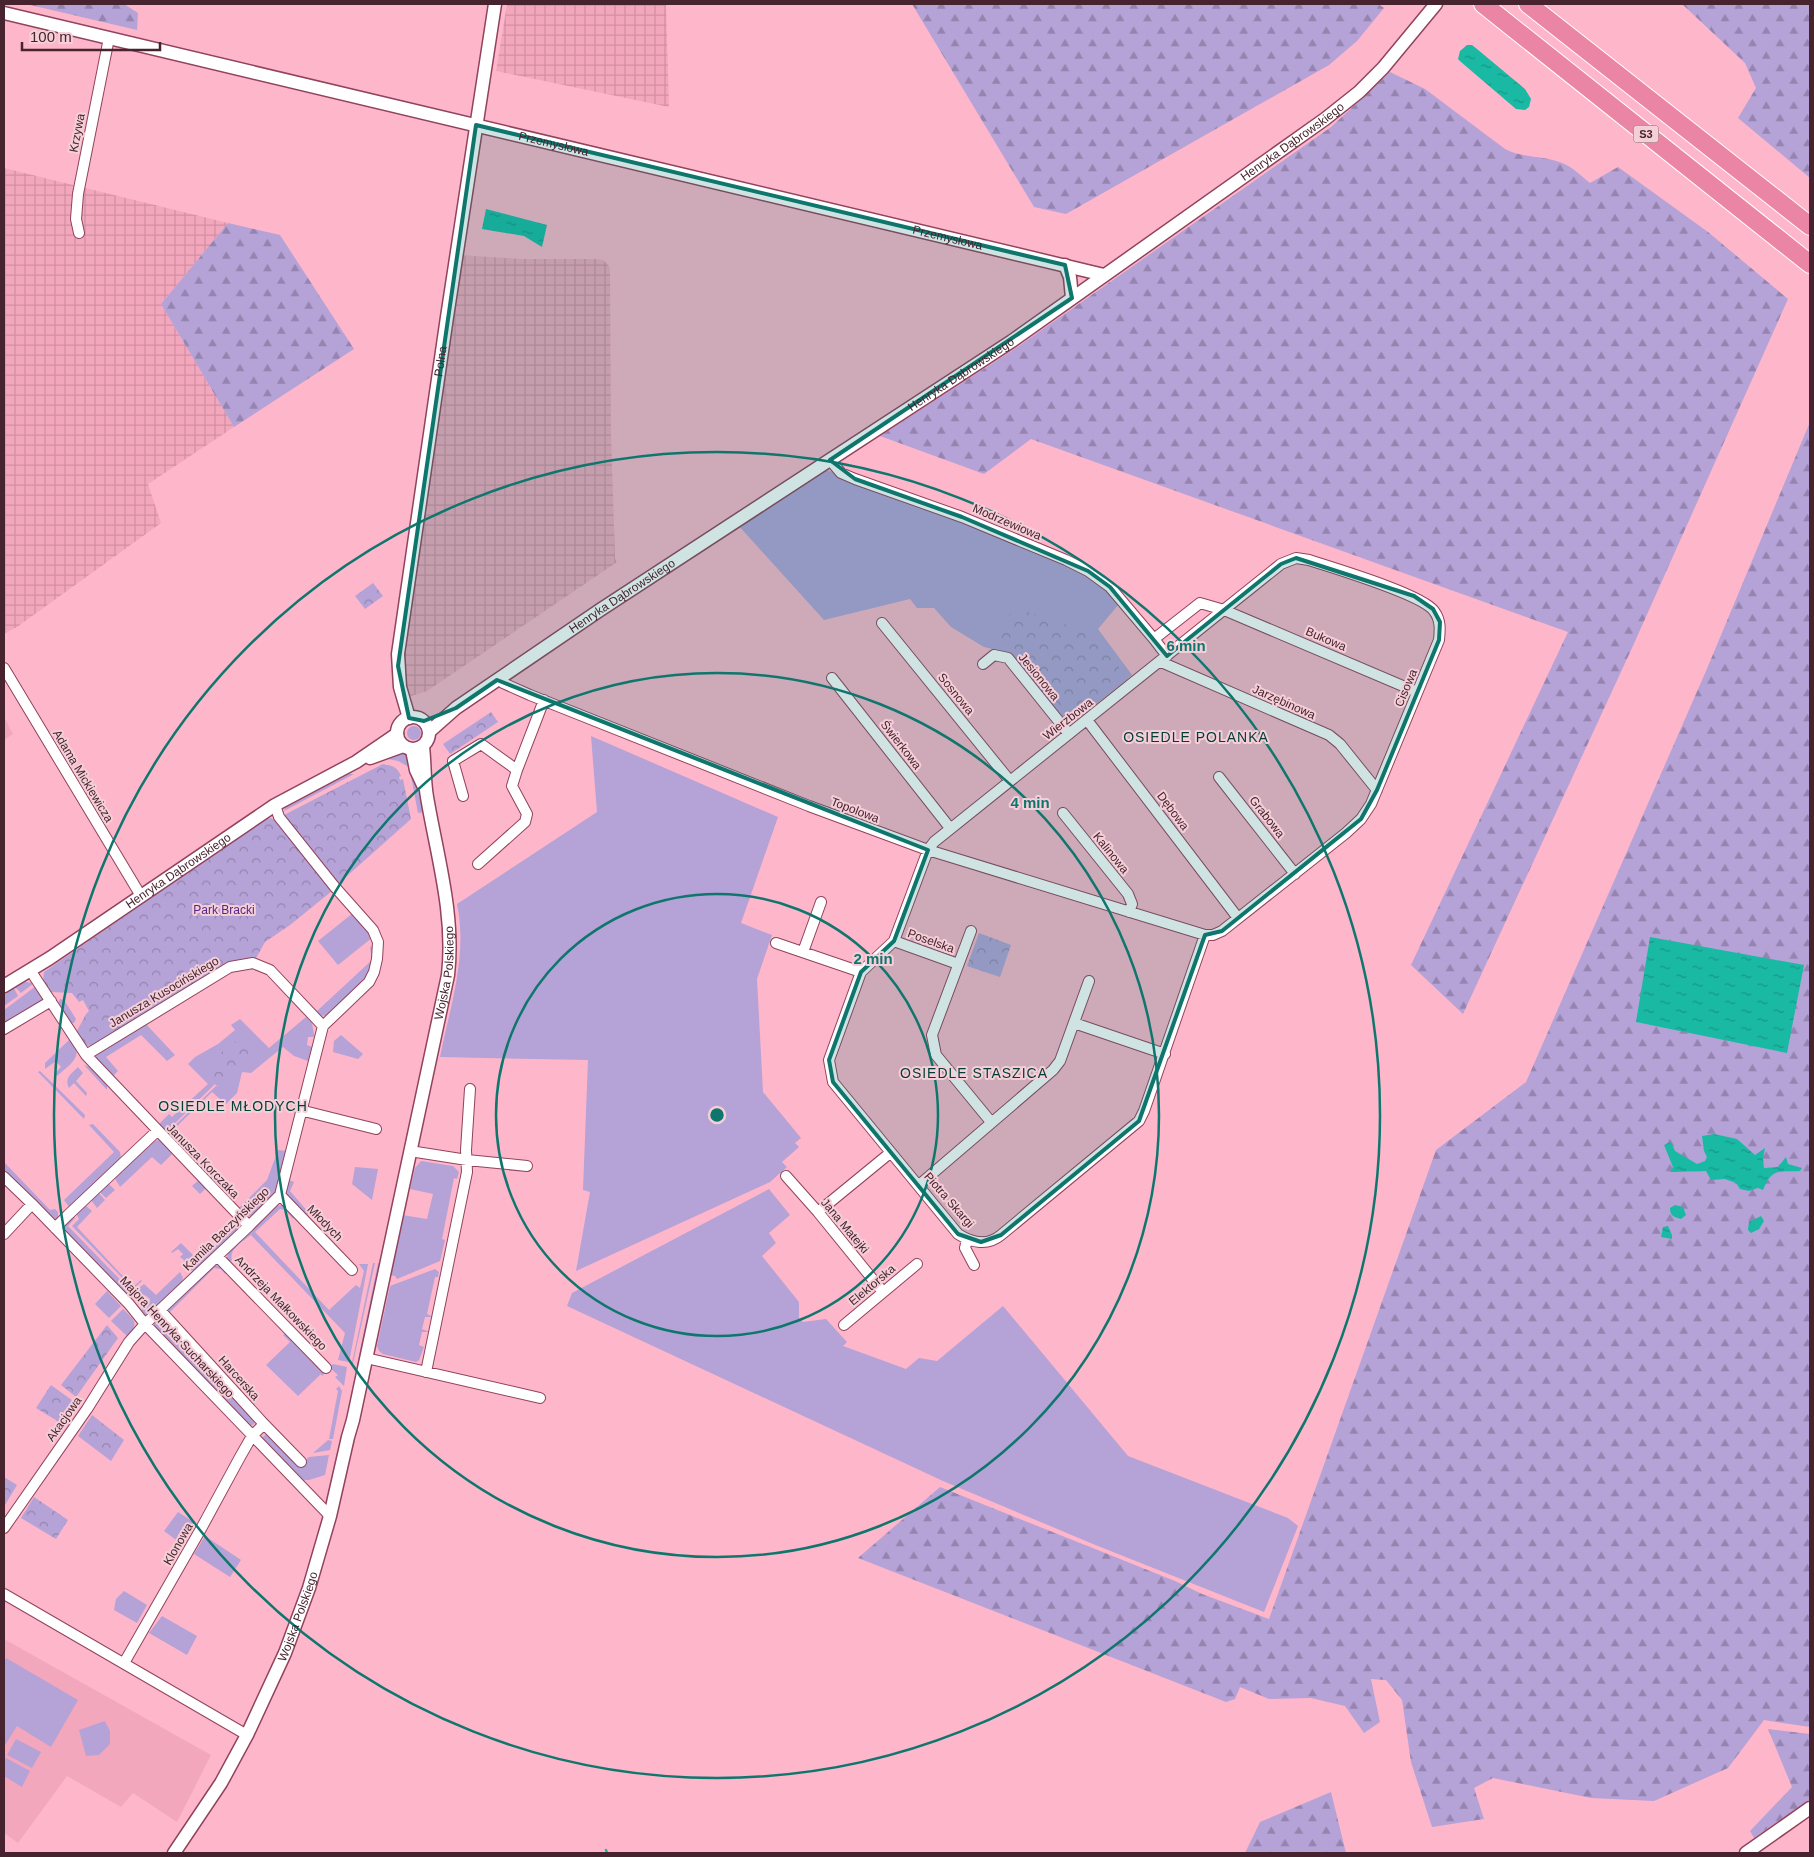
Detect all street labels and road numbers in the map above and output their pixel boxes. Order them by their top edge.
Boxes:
street label: Henryka Dąbrowskiego [1238,99,1347,184]
street label: Krzywa [66,112,88,154]
road number: S3 [1634,126,1658,142]
street label: Przemysłowa [517,129,590,159]
street label: Przemysłowa [911,223,984,253]
street label: Henryka Dąbrowskiego [905,334,1017,414]
street label: Polna [431,345,450,378]
street label: Modrzewiowa [971,501,1044,543]
street label: Henryka Dąbrowskiego [566,556,678,636]
street label: Bukowa [1304,624,1349,654]
street label: Jesionowa [1016,651,1062,704]
street label: Cisowa [1392,667,1420,709]
street label: Sosnowa [935,670,977,718]
street label: Jarzębinowa [1250,682,1318,722]
street label: Wierzbowa [1040,695,1096,743]
street label: Świerkowa [878,717,925,772]
street label: Adama Mickiewicza [50,727,116,825]
street label: Dębowa [1154,789,1192,833]
street label: Topolowa [829,794,881,826]
street label: Grabowa [1246,794,1288,841]
street label: Henryka Dąbrowskiego [123,830,234,911]
street label: Kalinowa [1090,830,1132,877]
street label: Wojska Polskiego [432,925,457,1021]
street label: Poselska [906,926,957,956]
street label: Janusza Kusocińskiego [107,954,222,1030]
street label: Janusza Korczaka [164,1121,242,1201]
street label: Piotra Skargi [921,1169,977,1231]
street label: Kamila Baczyńskiego [180,1184,272,1274]
street label: Jana Matejki [818,1196,872,1256]
street label: Młodych [304,1202,346,1244]
street label: Andrzeja Małkowskiego [232,1253,330,1353]
street label: Elektorska [846,1261,898,1308]
street label: Majora Henryka Sucharskiego [117,1273,237,1401]
street label: Harcerska [216,1353,263,1403]
street label: Akacjowa [44,1394,85,1444]
street label: Klonowa [160,1520,196,1567]
street label: Wojska Polskiego [275,1570,320,1664]

